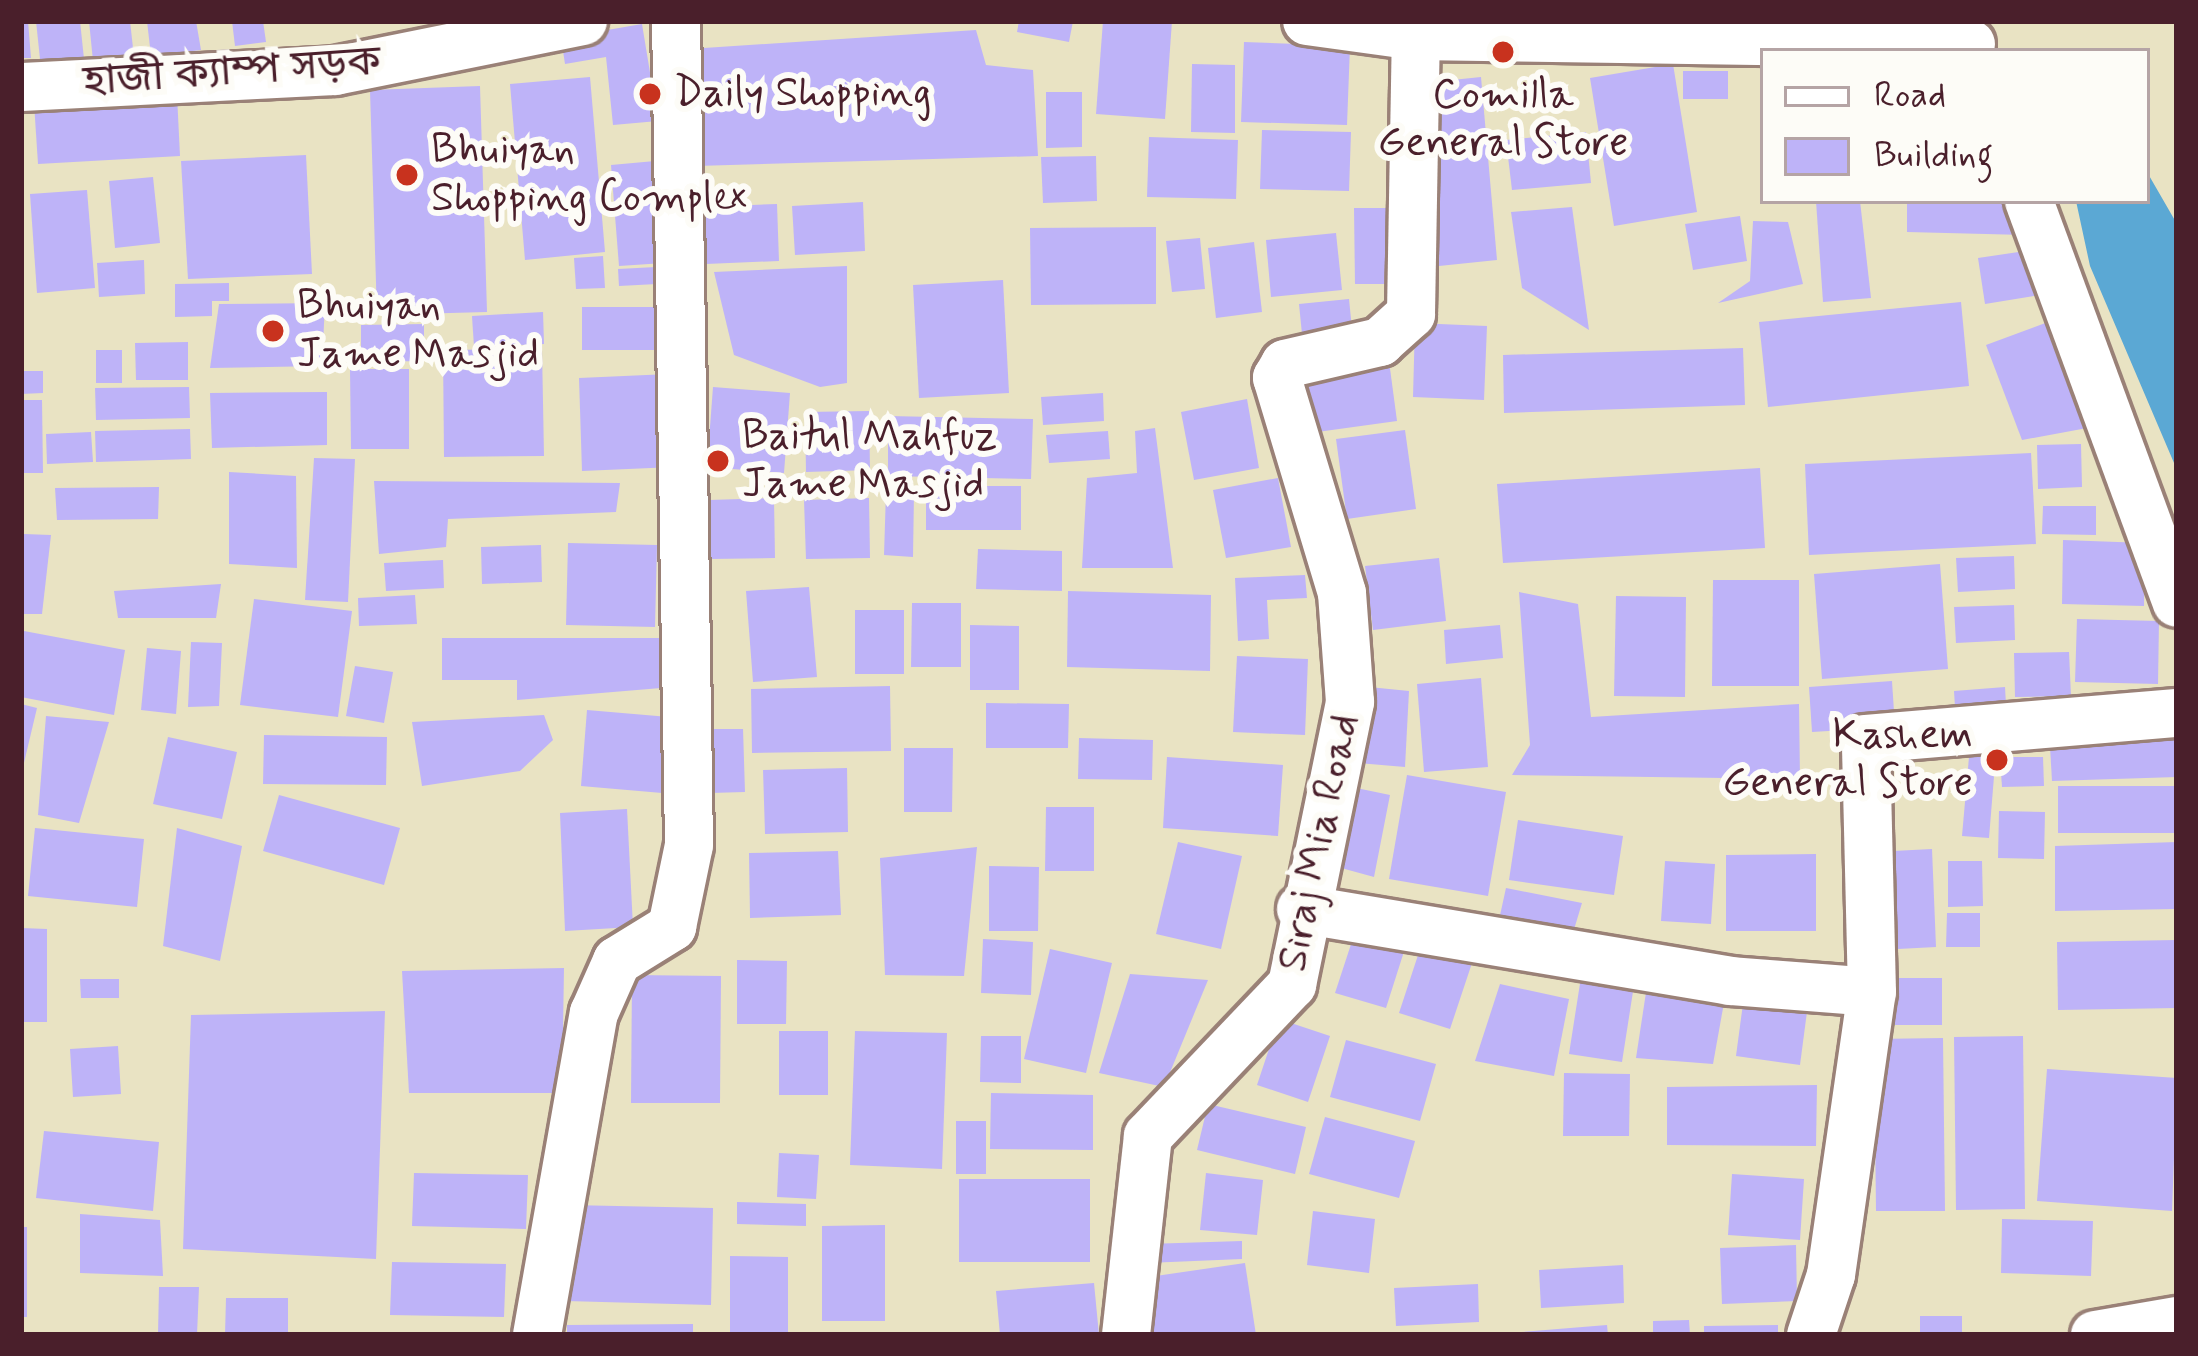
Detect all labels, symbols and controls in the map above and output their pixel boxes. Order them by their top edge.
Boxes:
street label: হাজী ক্যাম্প সড়ক [81,37,383,109]
marker: Comilla General Store [1490,39,1516,65]
legend [1760,48,2150,204]
place label: Daily Shopping [674,69,931,119]
place label: Comilla General Store [1378,71,1628,170]
text: Road [1874,73,1946,120]
marker: Daily Shopping [637,81,663,107]
place label: Bhuiyan Shopping Complex [431,126,747,225]
text: Building [1874,133,1993,180]
marker: Bhuiyan Shopping Complex [394,162,420,188]
place label: Bhuiyan Jame Masjid [297,282,531,380]
marker: Bhuiyan Jame Masjid [260,318,286,344]
place label: Baitul Mahfuz Jame Masjid [742,412,994,510]
marker: Baitul Mahfuz Jame Masjid [705,448,731,474]
place label: Kashem General Store [1723,711,1973,810]
street label: Siraj Mia Road [1269,713,1371,973]
marker: Kashem General Store [1984,747,2010,773]

